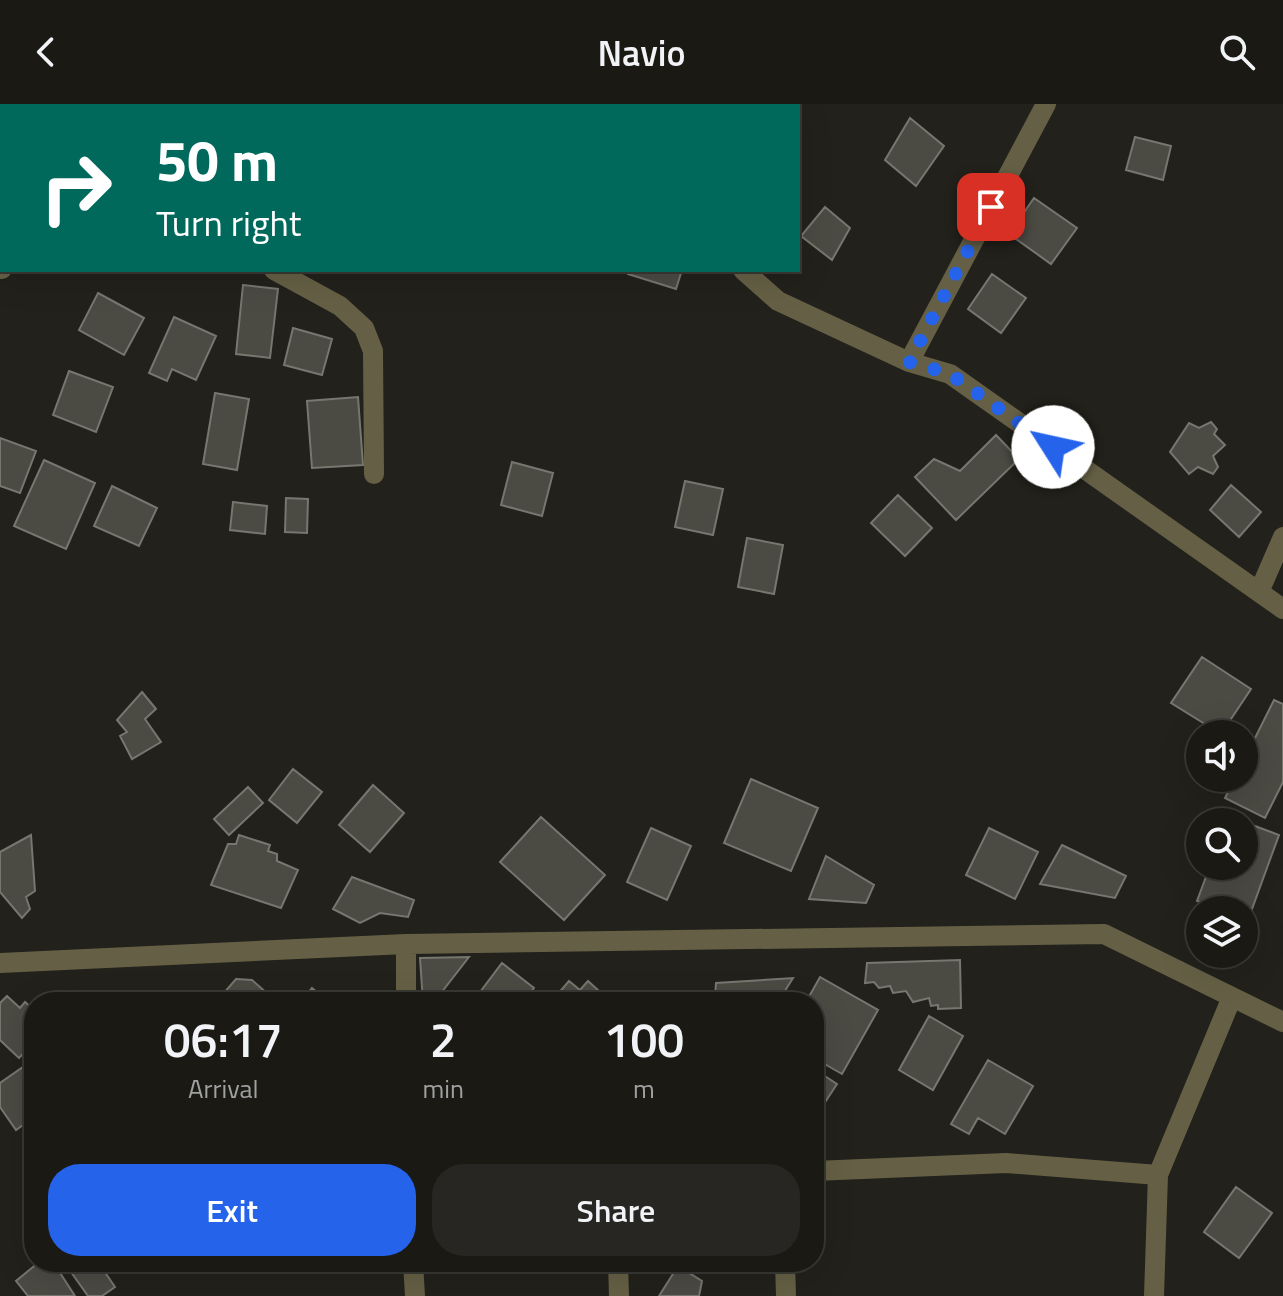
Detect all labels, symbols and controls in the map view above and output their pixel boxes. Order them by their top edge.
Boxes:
text: Navio [597,25,686,80]
icon: back [24,30,68,74]
icon: search [1215,30,1259,74]
text: 50 m [156,118,278,203]
icon: right [24,136,128,240]
pin [957,173,1025,241]
icon: arrive [969,185,1013,229]
text: Turn right [156,195,301,250]
position arrow [1011,405,1095,489]
map controls [1186,720,1258,968]
button: sound [1186,720,1258,792]
button: search [1186,808,1258,880]
button: layers [1186,896,1258,968]
text: 06:17 [164,1003,283,1076]
text: 2 [430,1003,457,1076]
text: 100 [604,1003,684,1076]
text: Arrival [188,1069,258,1108]
text: min [422,1069,464,1108]
text: m [633,1069,655,1108]
button: Exit [48,1164,416,1256]
button: Share [432,1164,800,1256]

